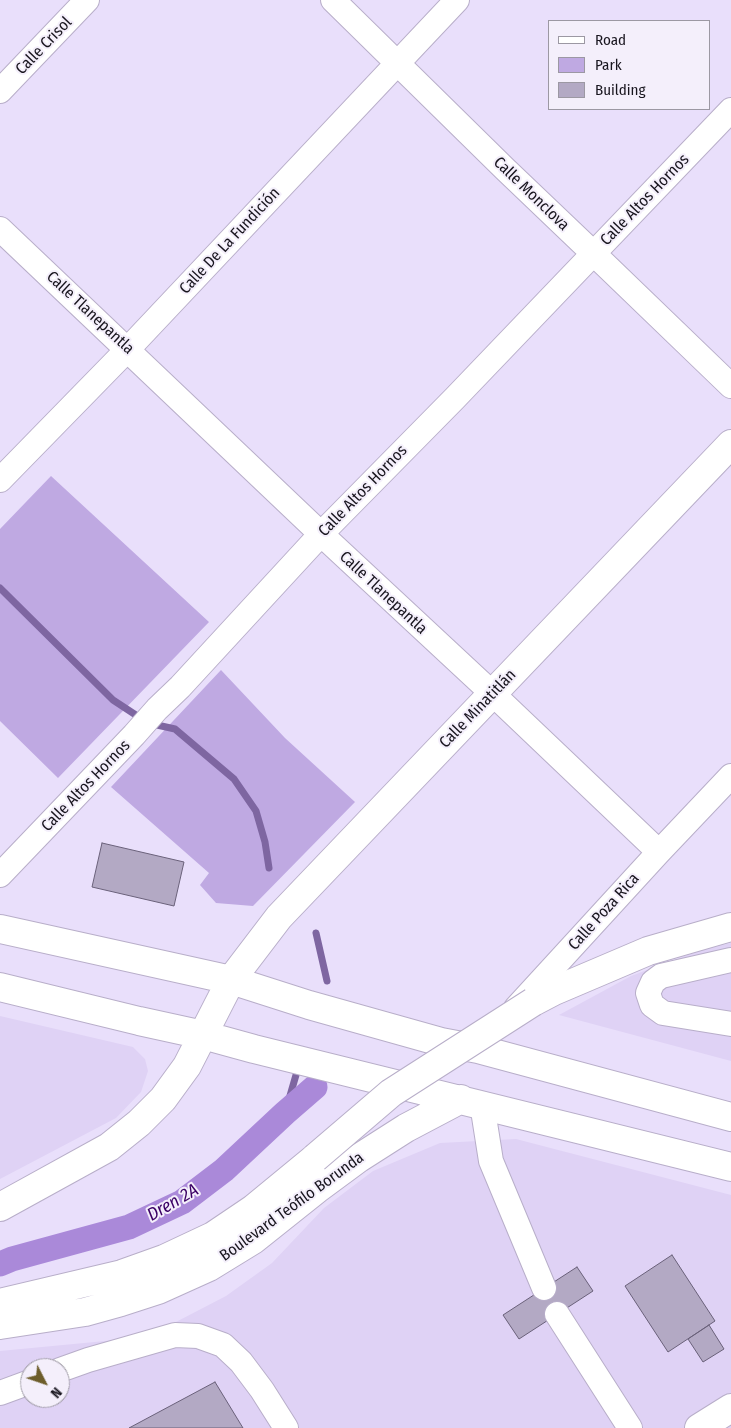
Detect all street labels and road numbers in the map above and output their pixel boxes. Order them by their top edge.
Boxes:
street label: Calle Crisol [12,13,76,79]
street label: Calle Altos Hornos [597,150,693,250]
street label: Calle Monclova [489,153,573,235]
street label: Calle De La Fundición [176,184,284,298]
street label: Calle Tlanepantla [42,267,138,359]
street label: Calle Altos Hornos [315,441,411,541]
street label: Calle Tlanepantla [335,547,431,639]
street label: Calle Minatitlán [436,666,520,752]
street label: Calle Altos Hornos [38,736,134,836]
street label: Calle Poza Rica [564,870,644,954]
street label: Boulevard Teófilo Borunda [216,1148,368,1266]

